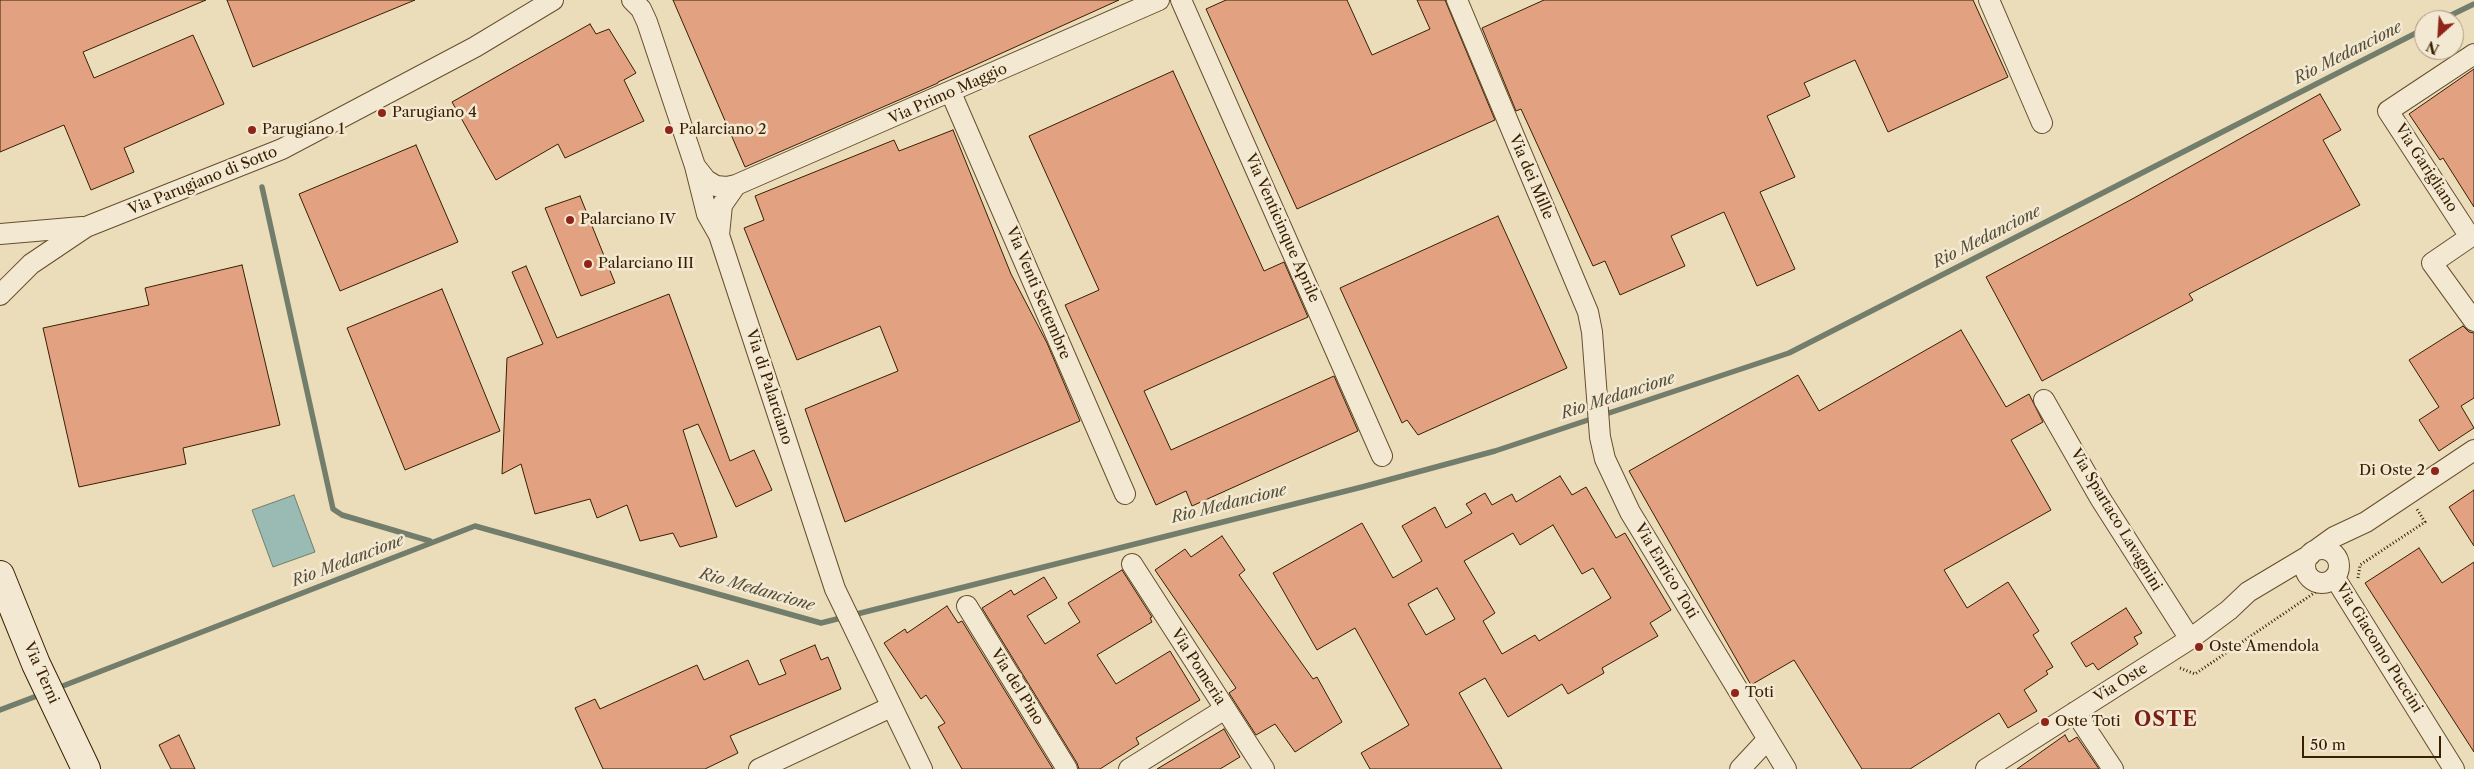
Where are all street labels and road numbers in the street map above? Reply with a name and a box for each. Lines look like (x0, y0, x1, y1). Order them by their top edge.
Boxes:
street label: Via Primo Maggio (886, 60, 1010, 128)
street label: Via Garigliano (2391, 120, 2461, 216)
street label: Via dei Mille (1505, 132, 1557, 222)
street label: Via Parugiano di Sotto (126, 143, 280, 219)
street label: Via Venticinque Aprile (1241, 151, 1323, 305)
street label: Via Venti Settembre (1002, 224, 1074, 362)
street label: Via di Palarciano (742, 327, 796, 447)
street label: Via Spartaco Lavagnini (2066, 446, 2166, 594)
street label: Via Enrico Toti (1631, 520, 1701, 622)
street label: Via Giacomo Puccini (2332, 580, 2426, 716)
street label: Via Pomeria (1167, 626, 1229, 708)
street label: Via Terni (19, 639, 63, 707)
street label: Via del Pino (986, 646, 1048, 728)
street label: Via Oste (2091, 659, 2151, 707)

